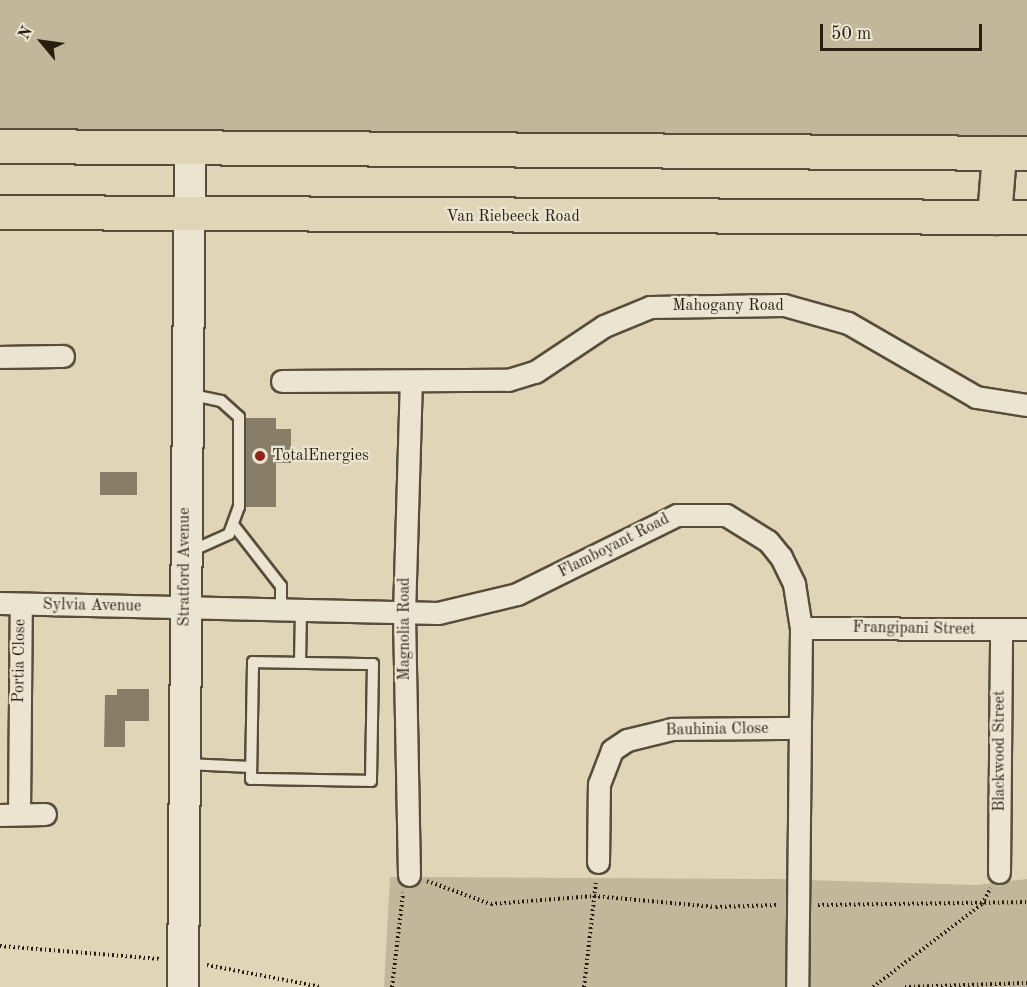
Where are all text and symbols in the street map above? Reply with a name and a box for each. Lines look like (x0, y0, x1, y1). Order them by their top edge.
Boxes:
north arrow (12, 12, 72, 72)
scale bar (823, 12, 985, 50)
text: N (16, 24, 36, 43)
text: 50 m (831, 25, 871, 43)
street label: Van Riebeeck Road (446, 207, 580, 227)
street label: Mahogany Road (672, 296, 784, 316)
place label: TotalEnergies (272, 446, 369, 466)
marker: TotalEnergies (253, 449, 267, 463)
street label: Stratford Avenue (175, 507, 195, 627)
street label: Flamboyant Road (555, 510, 673, 582)
street label: Magnolia Road (395, 577, 415, 681)
street label: Sylvia Avenue (42, 596, 142, 616)
street label: Frangipani Street (852, 618, 976, 640)
street label: Portia Close (10, 619, 30, 703)
street label: Blackwood Street (990, 690, 1010, 812)
street label: Bauhinia Close (665, 720, 769, 740)

